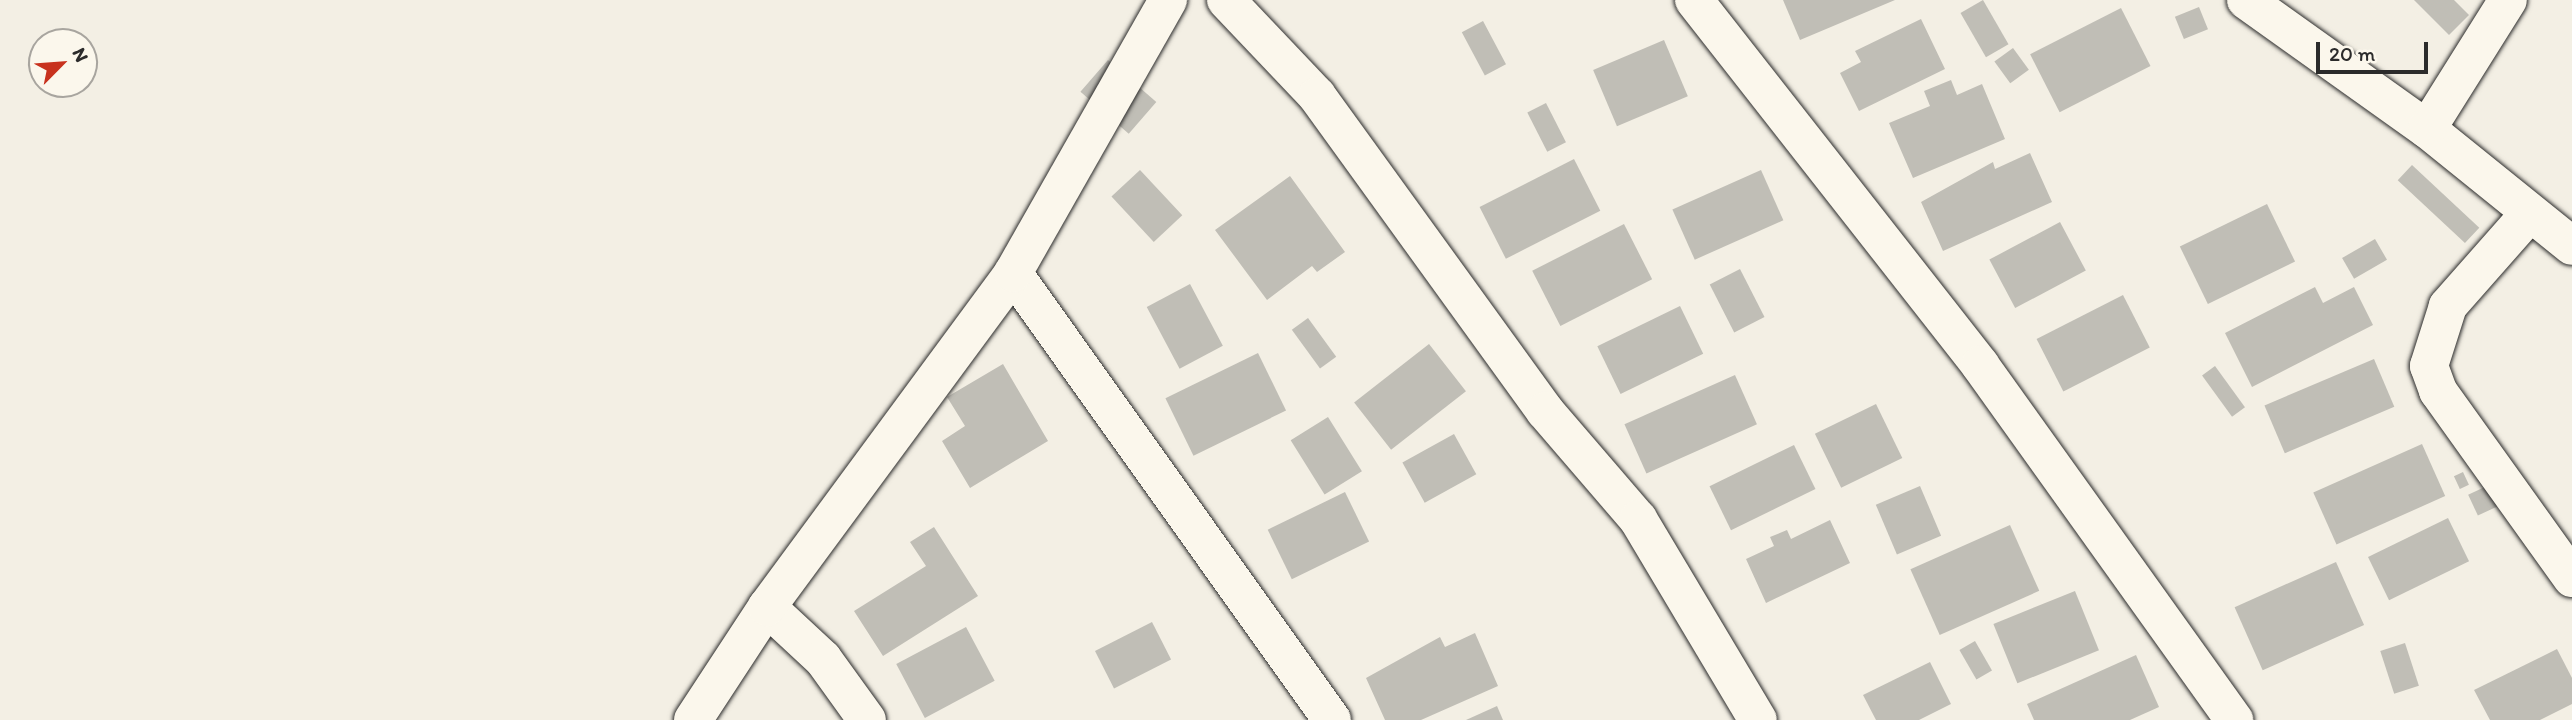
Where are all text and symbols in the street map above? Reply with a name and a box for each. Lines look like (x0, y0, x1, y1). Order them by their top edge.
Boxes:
north arrow (28, 28, 98, 98)
scale bar (2320, 28, 2432, 72)
text: 20 m (2329, 41, 2375, 66)
text: N (68, 44, 94, 65)

